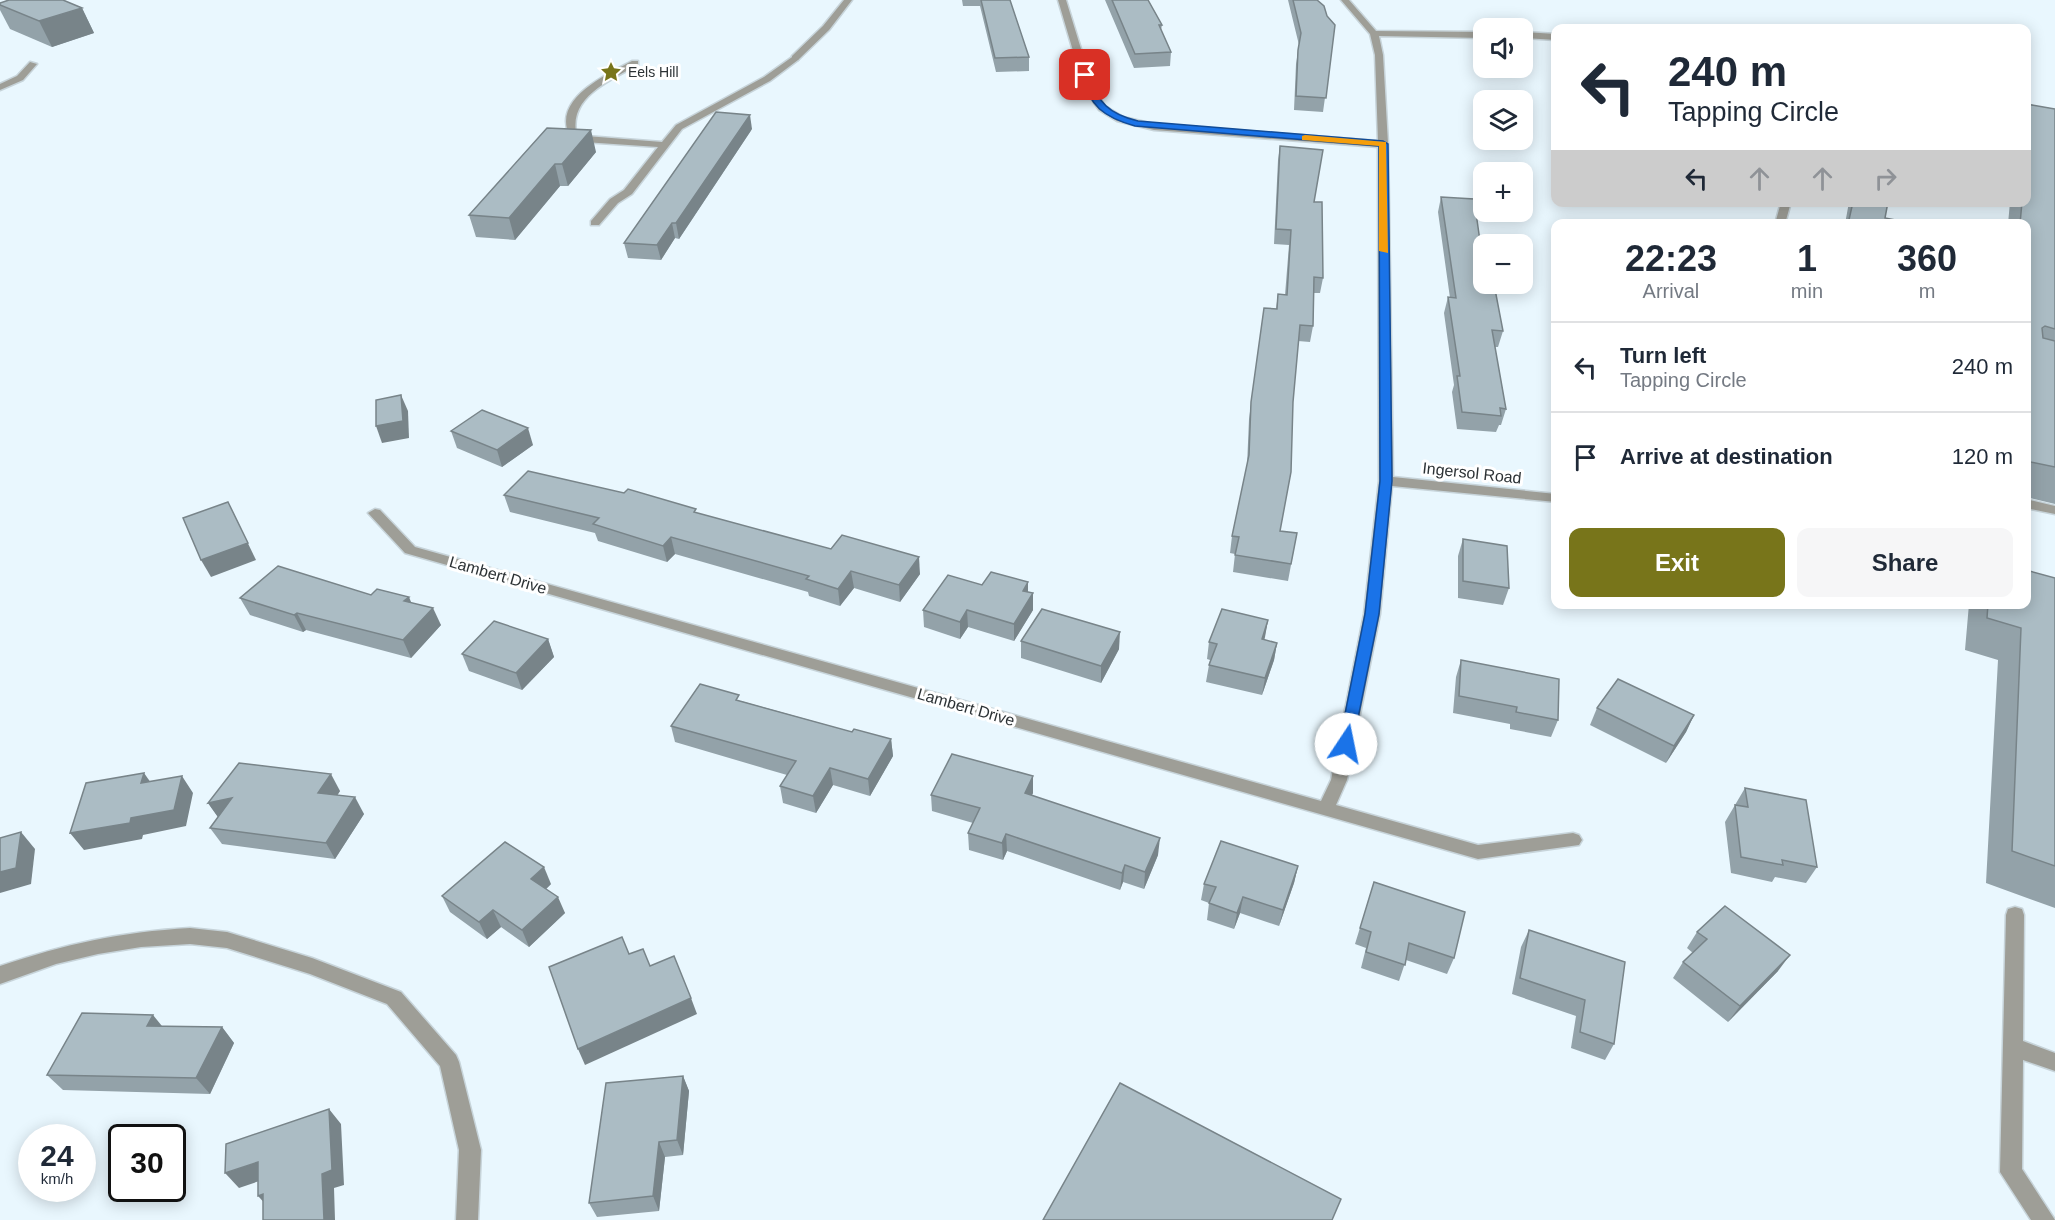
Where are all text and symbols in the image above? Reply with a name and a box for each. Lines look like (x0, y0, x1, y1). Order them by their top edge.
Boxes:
map controls (1473, 18, 1533, 294)
button: sound (1473, 18, 1533, 78)
icon: left (1569, 48, 1647, 126)
text: 240 m (1668, 48, 1787, 95)
pin (1059, 49, 1110, 100)
icon: arrive (1068, 58, 1101, 91)
place icon: Eels Hill (599, 60, 623, 84)
place label: Eels Hill (628, 64, 679, 80)
button: layers (1473, 90, 1533, 150)
text: Tapping Circle (1668, 97, 1839, 127)
button: + (1473, 162, 1533, 222)
icon: left (1680, 162, 1713, 195)
icon: ahead (1743, 162, 1776, 195)
icon: ahead (1806, 162, 1839, 195)
icon: right (1869, 162, 1902, 195)
button: − (1473, 234, 1533, 294)
text: 22:23 (1625, 238, 1717, 279)
text: 1 (1797, 238, 1817, 279)
text: 360 (1897, 238, 1957, 279)
text: Arrival (1643, 280, 1699, 302)
text: min (1791, 280, 1823, 302)
text: m (1919, 280, 1935, 302)
text: Turn left (1620, 343, 1706, 368)
icon: left (1569, 351, 1602, 384)
text: 240 m (1952, 354, 2013, 379)
text: Tapping Circle (1620, 369, 1747, 391)
icon: arrive (1569, 441, 1602, 474)
text: Arrive at destination (1620, 444, 1833, 469)
text: 120 m (1952, 444, 2013, 469)
street label: Ingersol Road (1422, 459, 1522, 487)
button: Exit (1569, 528, 1785, 597)
button: Share (1797, 528, 2013, 597)
street label: Lambert Drive (447, 553, 549, 597)
street label: Lambert Drive (915, 685, 1017, 729)
position arrow (1314, 712, 1378, 776)
speed limit sign: 30 (108, 1124, 186, 1202)
text: 24 (40, 1139, 74, 1172)
text: km/h (41, 1170, 73, 1187)

